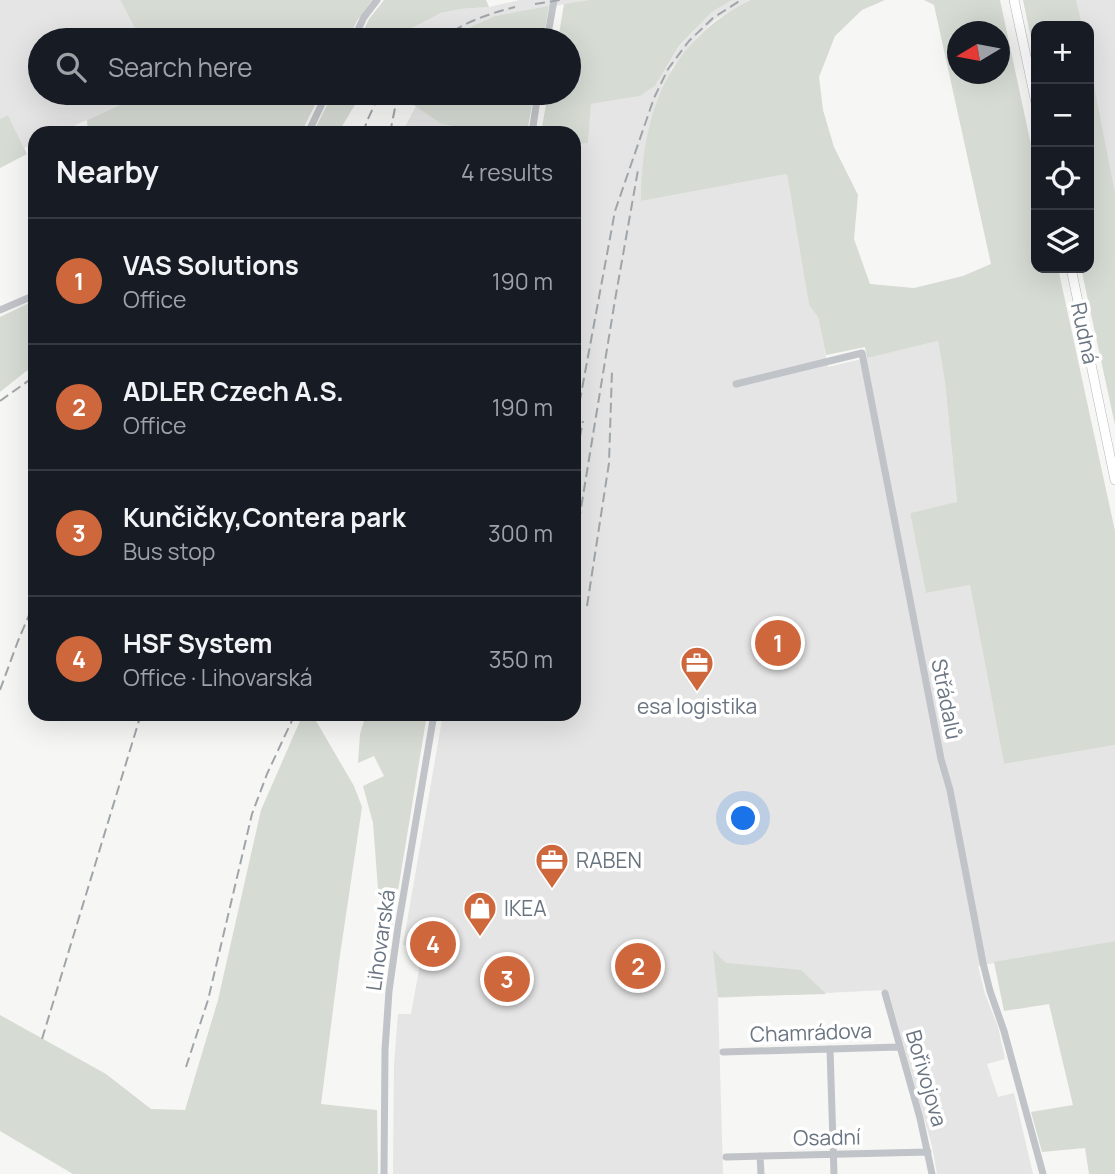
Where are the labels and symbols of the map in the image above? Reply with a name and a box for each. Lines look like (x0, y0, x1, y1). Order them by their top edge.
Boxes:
north arrow (947, 21, 1010, 84)
street label: Rudná (1065, 300, 1105, 366)
pin: 1 (755, 617, 801, 669)
office icon: esa logistika (678, 644, 716, 693)
street label: Střádalů (925, 656, 969, 742)
place label: esa logistika (637, 692, 757, 720)
your location (726, 801, 760, 835)
office icon: RABEN (533, 841, 571, 890)
place label: RABEN (576, 846, 642, 874)
street label: Lihovarská (359, 888, 401, 992)
shop icon: IKEA (461, 889, 499, 938)
place label: IKEA (504, 894, 547, 922)
pin: 4 (410, 918, 456, 970)
pin: 2 (615, 940, 661, 992)
pin: 3 (484, 953, 530, 1005)
street label: Chamrádova (750, 1016, 872, 1048)
street label: Bořivojova (900, 1026, 954, 1130)
street label: Osadní (793, 1122, 861, 1152)

